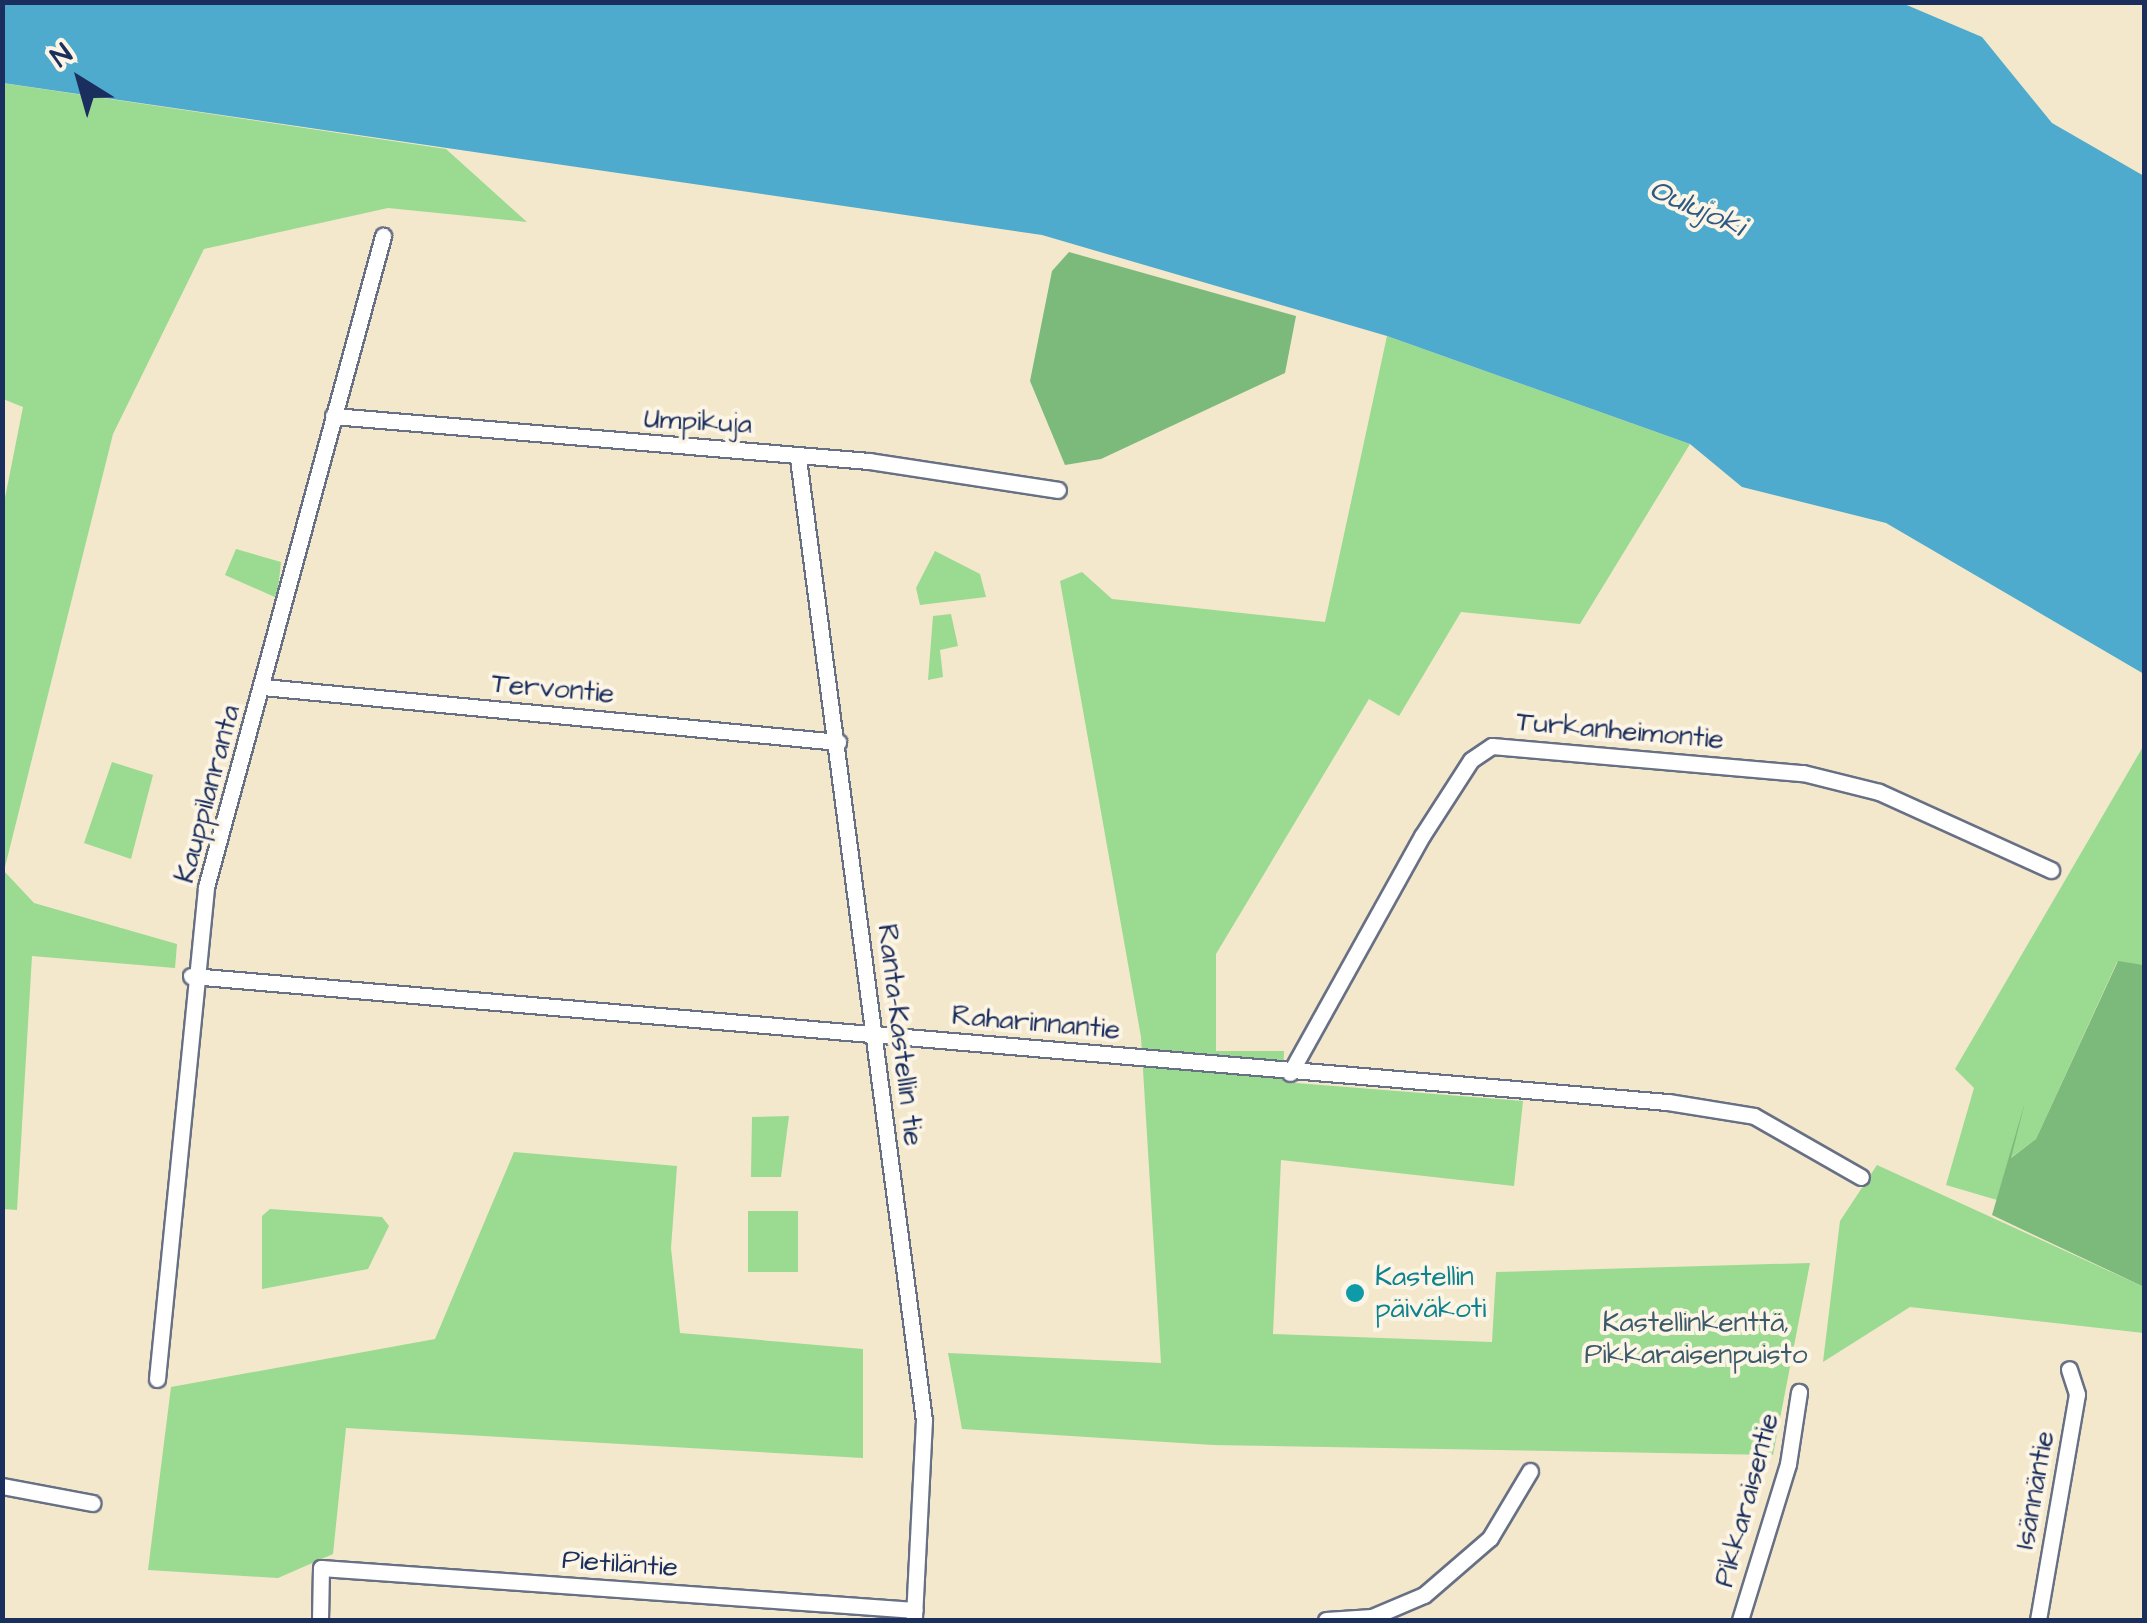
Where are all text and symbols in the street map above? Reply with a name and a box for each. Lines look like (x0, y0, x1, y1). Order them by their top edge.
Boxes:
north arrow (30, 30, 130, 130)
text: N (43, 35, 80, 76)
water label: Oulujoki (1644, 171, 1750, 245)
street label: Umpikuja (643, 402, 753, 442)
street label: Tervontie (490, 667, 616, 711)
street label: Kauppilanranta (168, 701, 248, 887)
street label: Turkanheimontie (1515, 705, 1725, 757)
street label: Ranta-Kastellin tie (870, 922, 930, 1148)
street label: Raharinnantie (950, 999, 1122, 1047)
place label: Kastellin päiväkoti (1375, 1260, 1486, 1326)
marker: Kastellin päiväkoti (1344, 1282, 1366, 1304)
park label: Kastellinkenttä, Pikkaraisenpuisto (1584, 1306, 1808, 1372)
street label: Pikkaraisentie (1708, 1409, 1786, 1591)
street label: Isännäntie (2008, 1428, 2062, 1552)
street label: Pietiläntie (561, 1543, 679, 1585)

